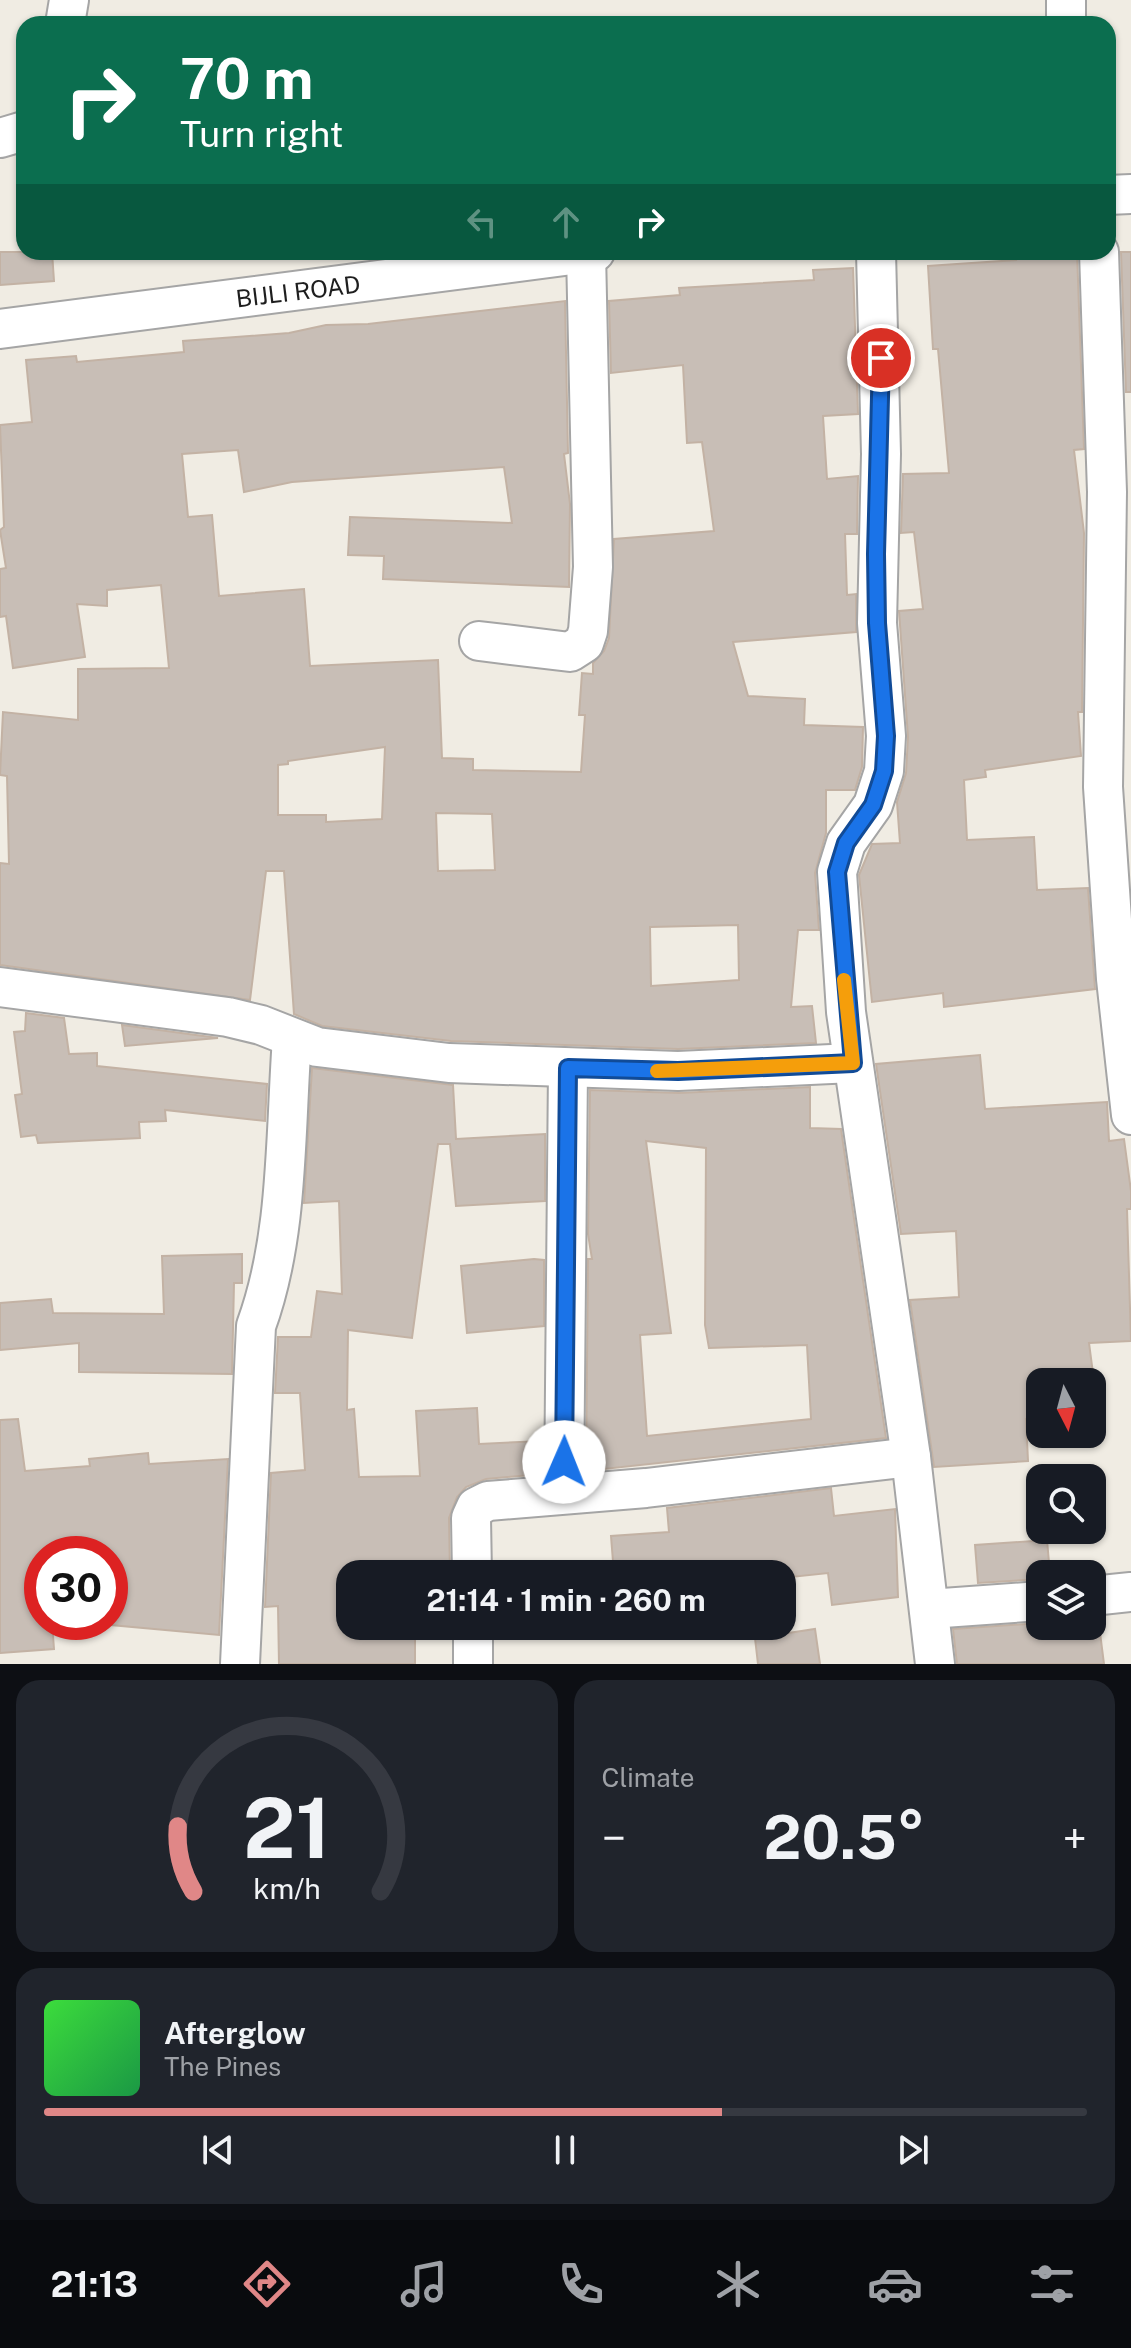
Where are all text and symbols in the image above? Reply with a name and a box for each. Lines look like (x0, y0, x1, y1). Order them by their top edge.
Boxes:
text: 70 m (180, 46, 313, 112)
icon: right (48, 48, 152, 152)
text: Turn right (180, 113, 343, 155)
icon: left (460, 200, 504, 244)
icon: ahead (544, 200, 588, 244)
icon: right (628, 200, 672, 244)
street label: BIJLI ROAD (234, 269, 362, 313)
pin (847, 324, 915, 392)
icon: arrive (859, 336, 903, 380)
north arrow (1026, 1368, 1106, 1448)
map controls (1026, 1368, 1106, 1640)
position arrow (522, 1420, 606, 1504)
button: search (1026, 1464, 1106, 1544)
speed limit sign: 30 (24, 1536, 128, 1640)
button: layers (1026, 1560, 1106, 1640)
text: 21:14 · 1 min · 260 m (426, 1582, 706, 1618)
text: Climate (602, 1762, 695, 1793)
text: 21 (243, 1779, 331, 1877)
text: 20.5° (763, 1802, 925, 1873)
text: − (602, 1812, 626, 1864)
text: + (1063, 1812, 1087, 1864)
text: km/h (253, 1872, 320, 1905)
text: Afterglow (164, 2015, 306, 2051)
text: The Pines (164, 2051, 281, 2082)
icon: previous (196, 2128, 240, 2172)
icon: pause (543, 2128, 587, 2172)
icon: next (891, 2128, 935, 2172)
icon: directions (239, 2256, 295, 2312)
icon: music (396, 2256, 452, 2312)
icon: phone (553, 2256, 609, 2312)
icon: climate (710, 2256, 766, 2312)
icon: car (867, 2256, 923, 2312)
icon: filters (1024, 2256, 1080, 2312)
text: 21:13 (51, 2263, 138, 2305)

